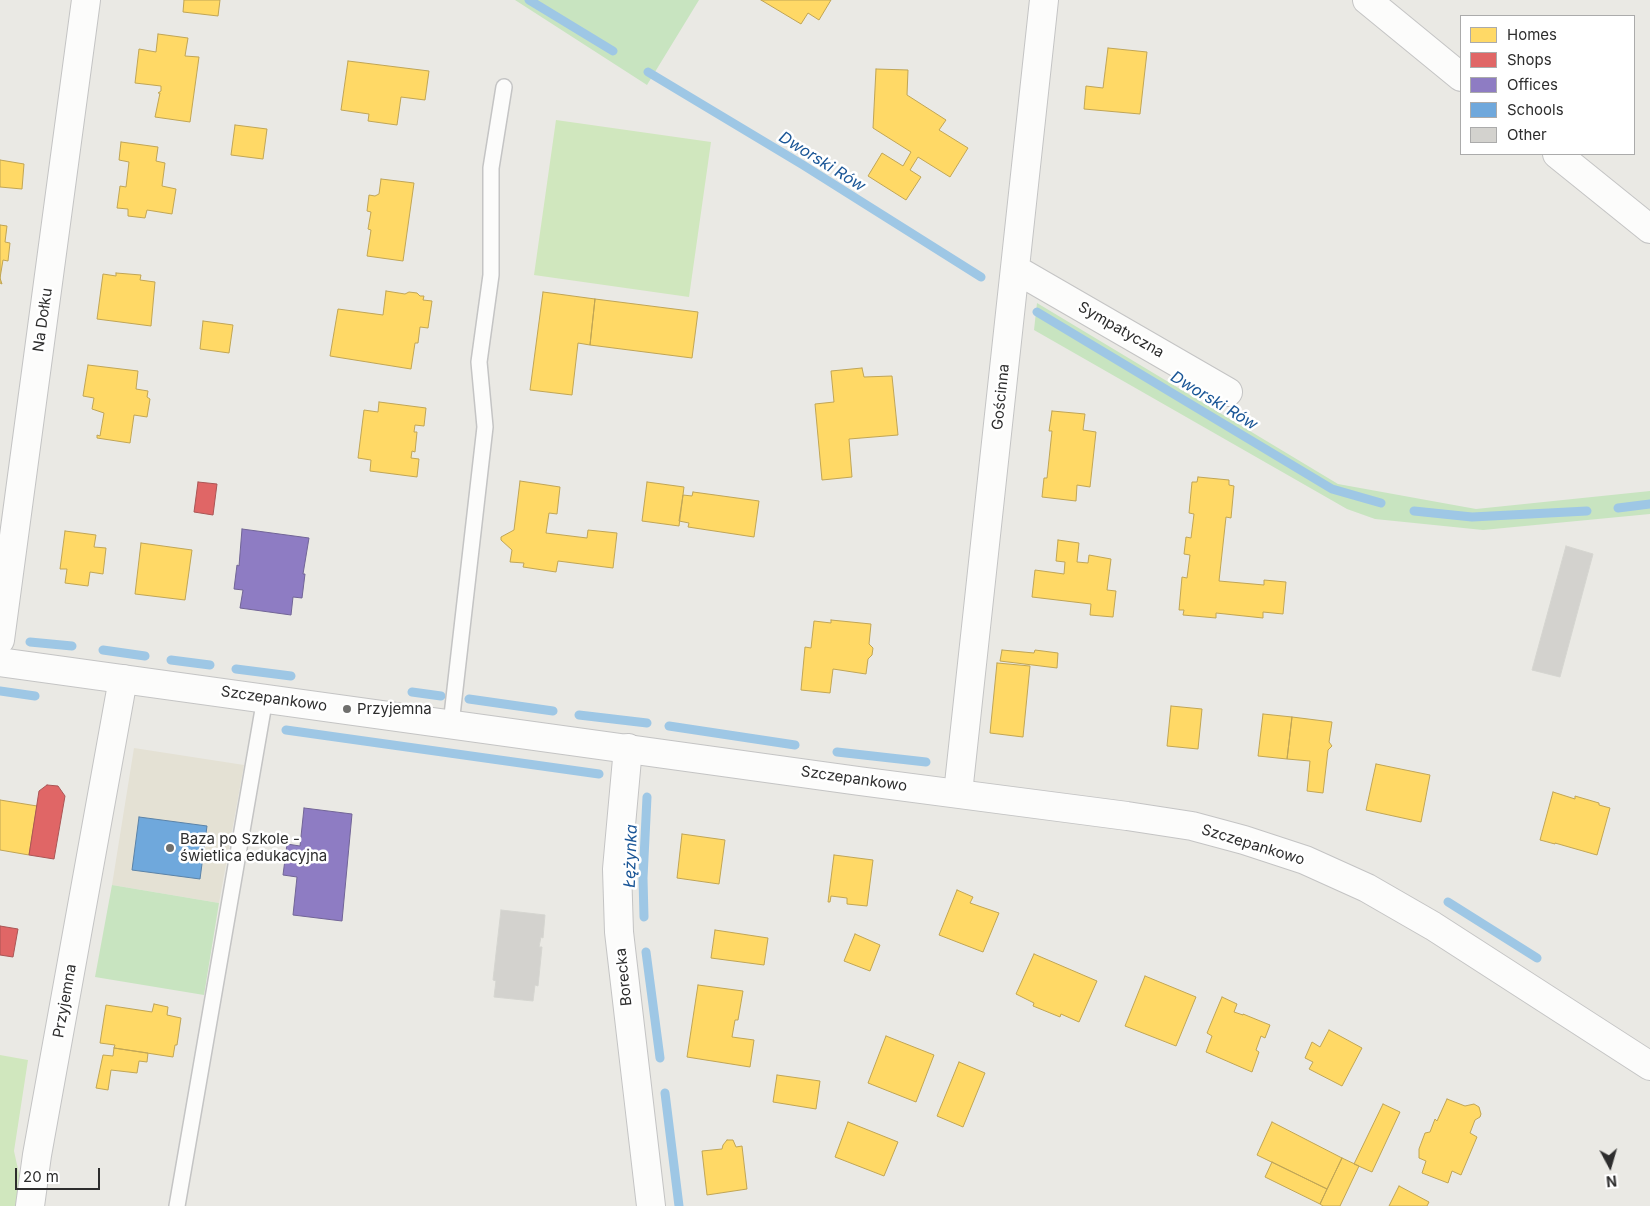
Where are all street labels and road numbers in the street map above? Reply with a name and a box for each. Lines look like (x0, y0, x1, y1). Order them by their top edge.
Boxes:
street label: Na Dołku (30, 287, 56, 353)
street label: Sympatyczna (1075, 298, 1167, 362)
street label: Gościnna (989, 363, 1013, 431)
street label: Szczepankowo (220, 683, 328, 715)
street label: Szczepankowo (800, 763, 908, 795)
street label: Szczepankowo (1199, 821, 1307, 869)
street label: Borecka (612, 947, 636, 1007)
street label: Przyjemna (50, 963, 80, 1039)

